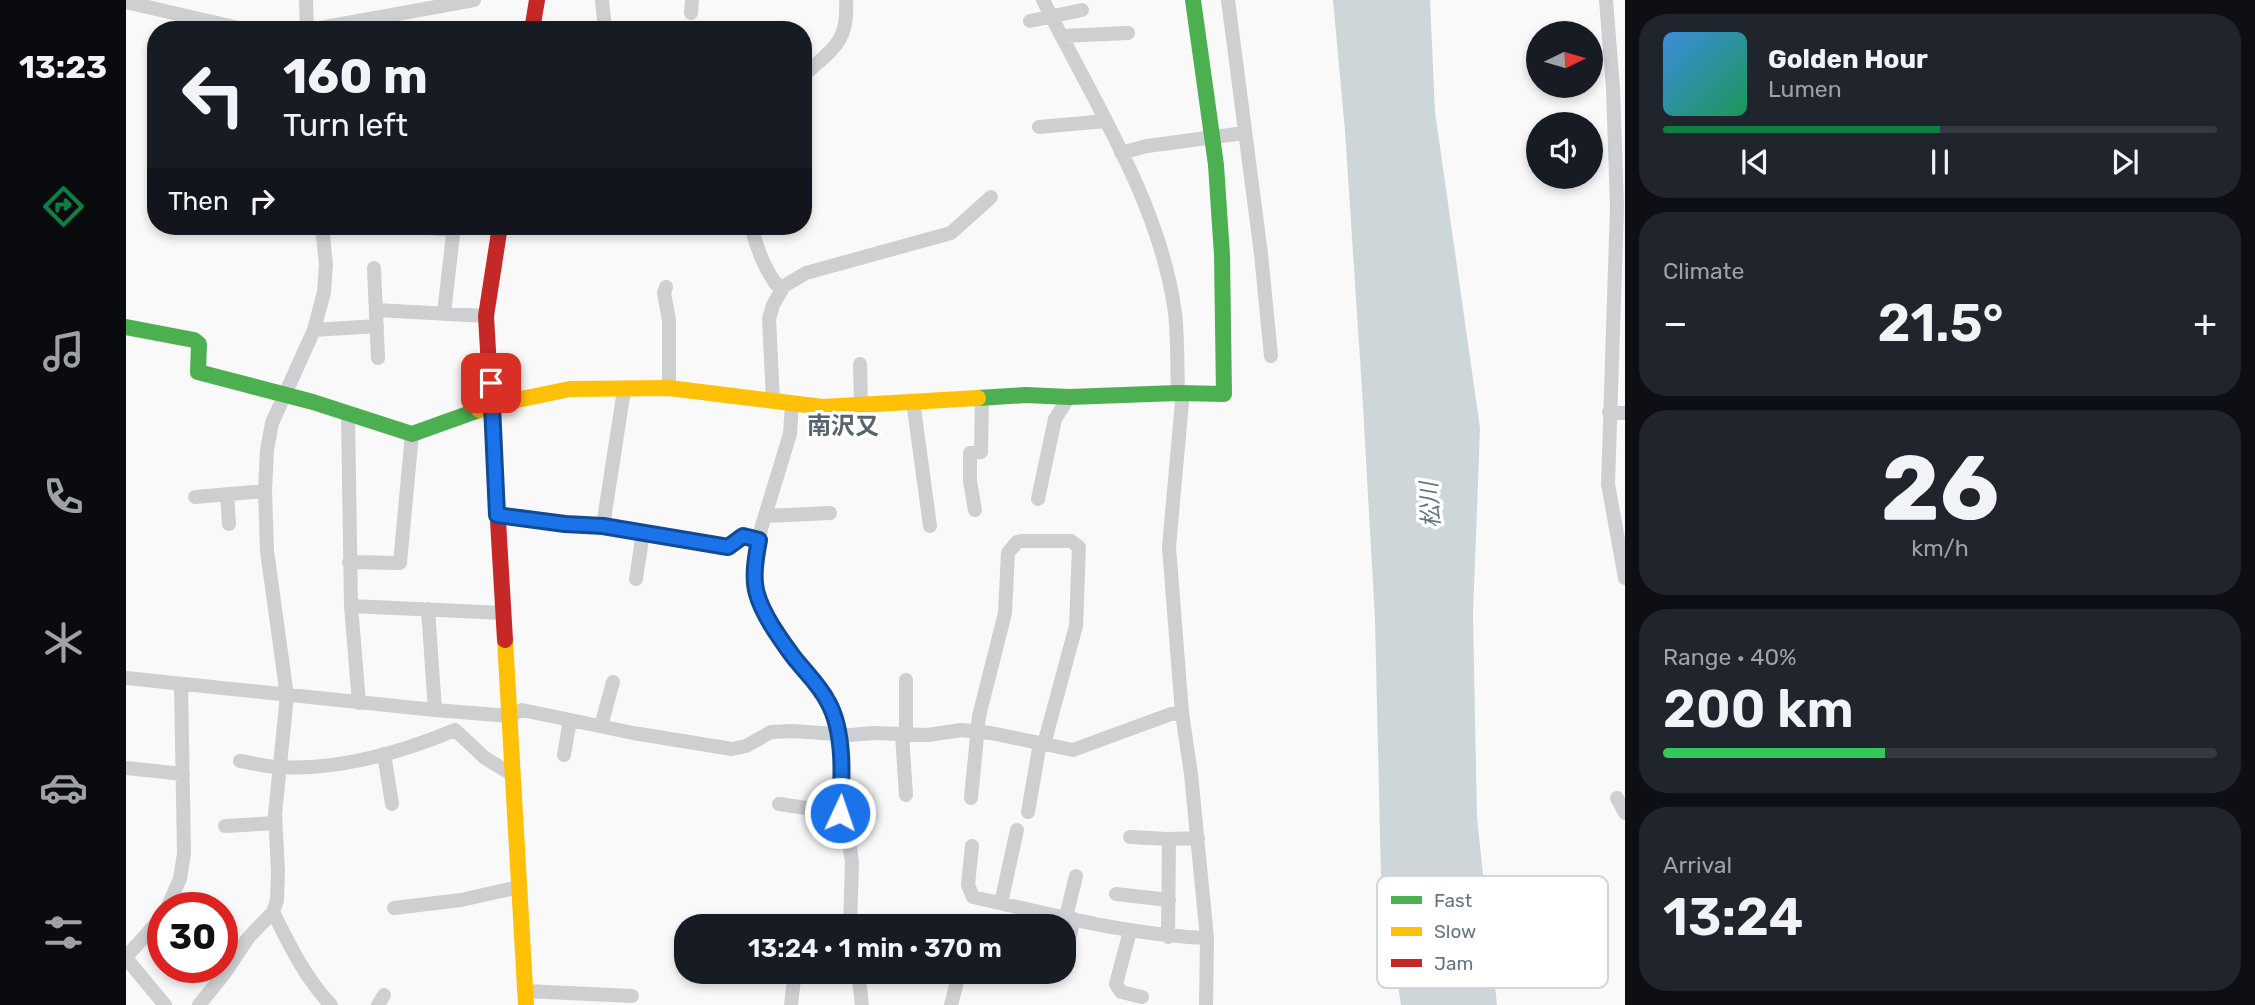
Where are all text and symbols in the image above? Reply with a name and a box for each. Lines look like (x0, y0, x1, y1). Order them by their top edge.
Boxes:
north arrow (1526, 21, 1603, 98)
map controls (1526, 21, 1603, 189)
text: Golden Hour (1768, 44, 1928, 75)
text: 160 m (283, 47, 428, 105)
text: 13:23 (19, 48, 107, 86)
icon: left (168, 49, 259, 140)
text: Lumen (1768, 75, 1842, 103)
text: Turn left (283, 106, 408, 144)
button: sound (1526, 112, 1603, 189)
icon: previous (1736, 143, 1774, 181)
icon: pause (1921, 143, 1959, 181)
icon: next (2106, 143, 2144, 181)
icon: directions (39, 182, 88, 231)
icon: right (243, 182, 281, 220)
text: Then (168, 186, 229, 217)
text: Climate (1663, 257, 1744, 285)
text: 21.5° (1877, 292, 2004, 354)
text: − (1663, 300, 1688, 346)
text: + (2193, 300, 2217, 346)
icon: music (39, 327, 88, 376)
pin (461, 353, 521, 413)
icon: arrive (472, 364, 510, 402)
district label: 南沢又 (807, 412, 879, 440)
text: 26 (1881, 434, 1999, 542)
icon: phone (39, 472, 88, 521)
water label: 松川 (1414, 478, 1446, 529)
text: km/h (1911, 534, 1969, 562)
icon: climate (39, 618, 88, 667)
text: Range · 40% (1663, 643, 1797, 671)
text: 200 km (1663, 678, 1854, 740)
icon: car (39, 763, 88, 812)
position arrow (803, 776, 877, 850)
text: Arrival (1663, 851, 1732, 879)
legend (1377, 876, 1608, 988)
text: 13:24 (1663, 886, 1803, 948)
text: Fast (1434, 889, 1473, 912)
speed limit sign: 30 (147, 892, 238, 983)
icon: filters (39, 908, 88, 957)
text: Slow (1434, 920, 1476, 943)
text: 13:24 · 1 min · 370 m (748, 933, 1002, 964)
text: Jam (1434, 952, 1473, 975)

